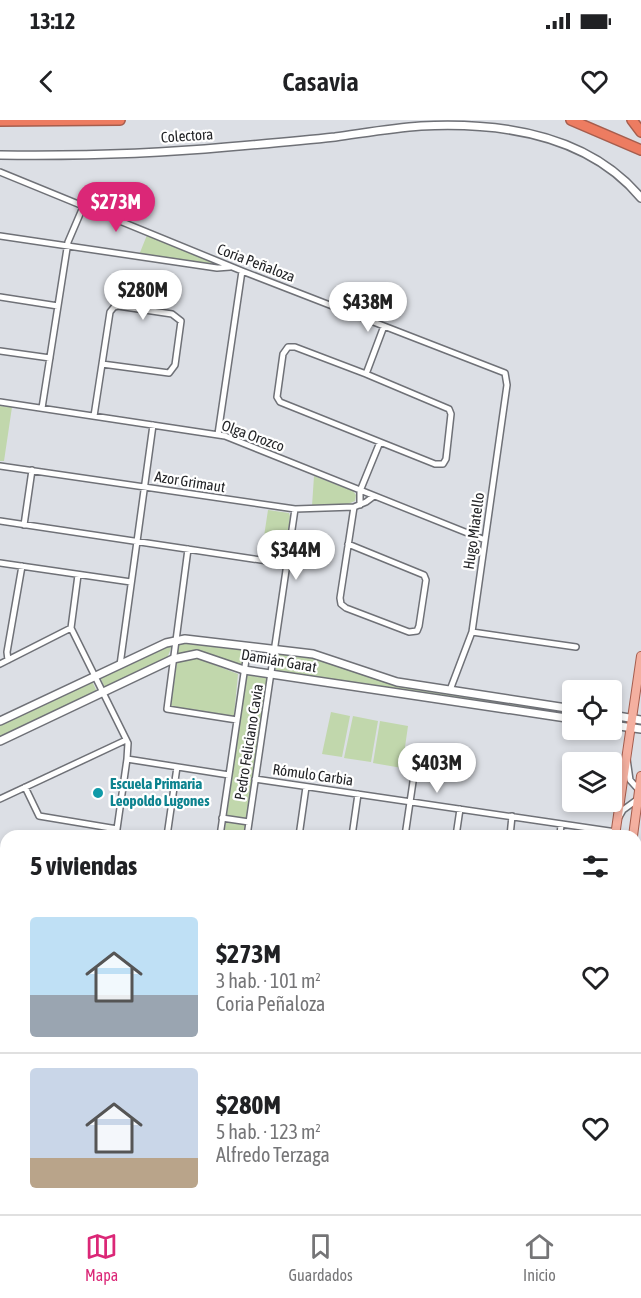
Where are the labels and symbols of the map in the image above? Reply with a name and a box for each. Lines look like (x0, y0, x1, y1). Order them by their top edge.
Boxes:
street label: Colectora (160, 125, 214, 146)
pin: $273M (74, 182, 158, 233)
street label: Coria Peñaloza (215, 240, 298, 285)
pin: $280M (101, 270, 185, 321)
pin: $438M (326, 282, 410, 333)
street label: Olga Orozco (219, 416, 287, 455)
street label: Azor Grimaut (154, 468, 227, 495)
street label: Hugo Miatello (460, 491, 487, 571)
pin: $344M (254, 530, 338, 581)
street label: Damián Garat (240, 646, 318, 676)
street label: Pedro Feliciano Cavia (231, 683, 266, 801)
pin: $403M (395, 743, 479, 794)
street label: Rómulo Carbia (272, 760, 354, 789)
place label: Escuela Primaria Leopoldo Lugones (110, 775, 210, 809)
marker: Escuela Primaria Leopoldo Lugones (91, 786, 105, 800)

